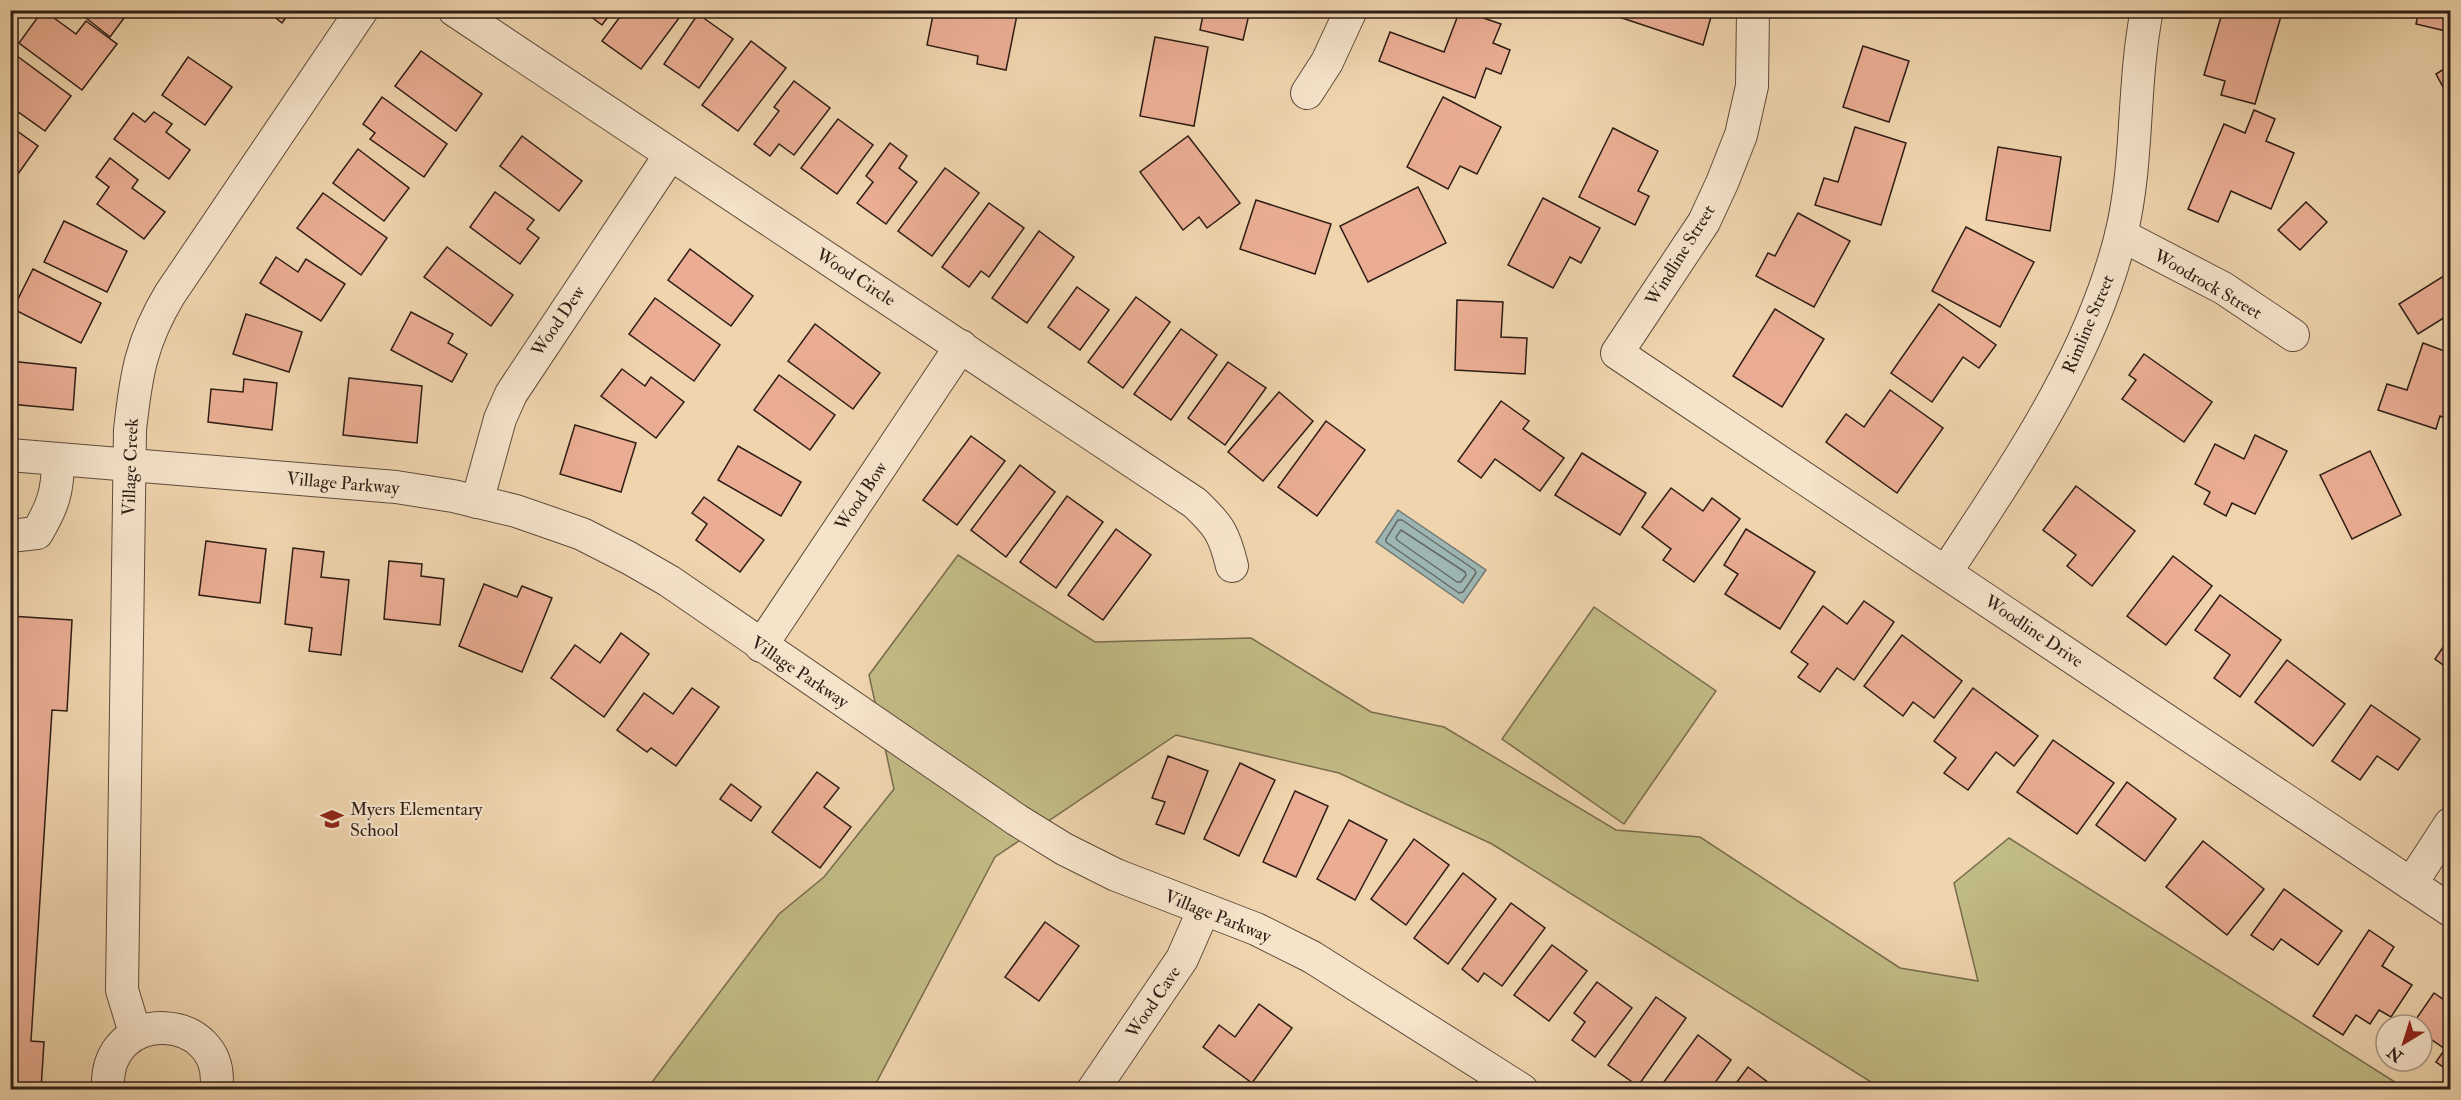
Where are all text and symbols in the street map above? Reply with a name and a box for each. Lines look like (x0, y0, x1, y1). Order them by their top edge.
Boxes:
street label: Windline Street (1640, 200, 1721, 311)
street label: Wood Circle (811, 243, 900, 312)
street label: Woodrock Street (2149, 244, 2266, 325)
street label: Rimline Street (2057, 271, 2120, 377)
street label: Wood Dew (526, 281, 591, 362)
street label: Village Creek (117, 417, 144, 516)
street label: Wood Bow (829, 457, 893, 536)
street label: Village Parkway (286, 467, 401, 500)
street label: Woodline Drive (1979, 589, 2088, 673)
street label: Village Parkway (746, 631, 854, 714)
place label: Myers Elementary School (350, 798, 484, 842)
school or university icon: Myers Elementary School (319, 806, 345, 832)
street label: Village Parkway (1161, 885, 1276, 949)
street label: Wood Cave (1120, 961, 1186, 1044)
north arrow (2374, 1013, 2434, 1073)
text: N (2383, 1041, 2408, 1067)

